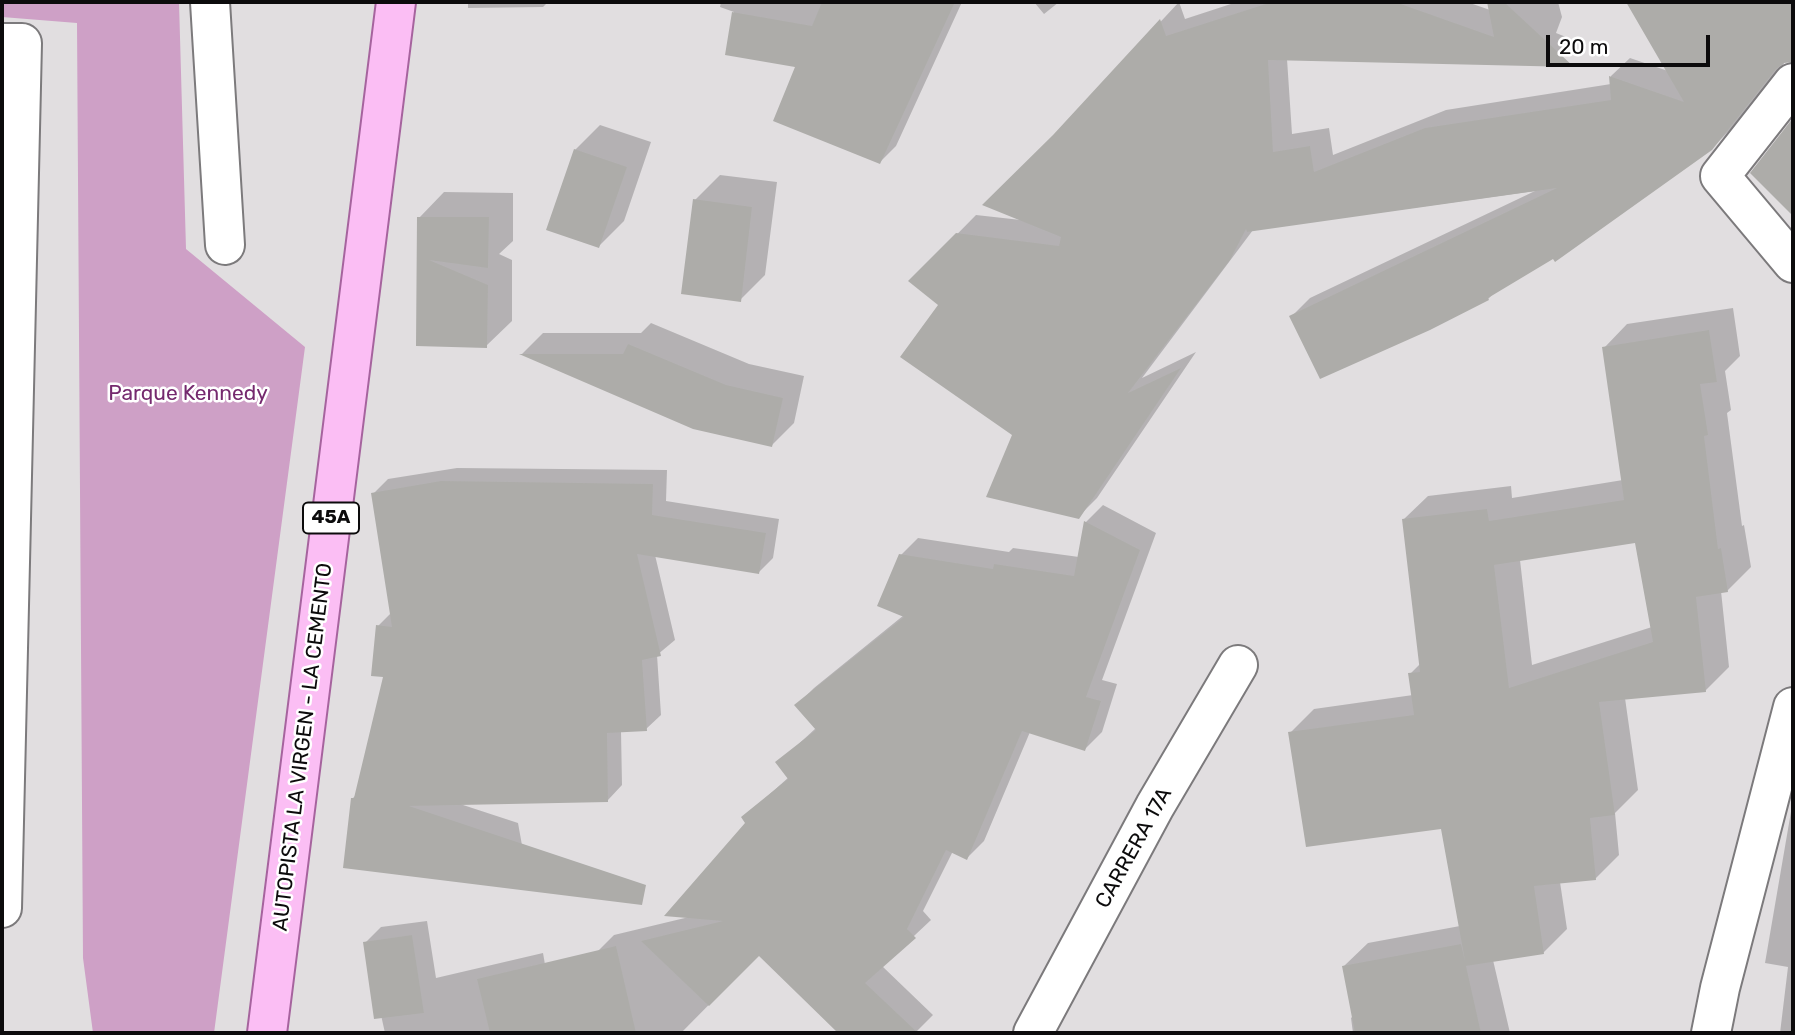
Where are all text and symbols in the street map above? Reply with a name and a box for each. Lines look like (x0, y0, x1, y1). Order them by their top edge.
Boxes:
scale bar (1550, 21, 1714, 65)
text: 20 m (1559, 34, 1608, 59)
park label: Parque Kennedy (108, 381, 268, 407)
road number: 45A (303, 503, 359, 534)
street label: AUTOPISTA LA VIRGEN - LA CEMENTO (268, 562, 338, 932)
street label: CARRERA 17A (1091, 783, 1177, 913)

